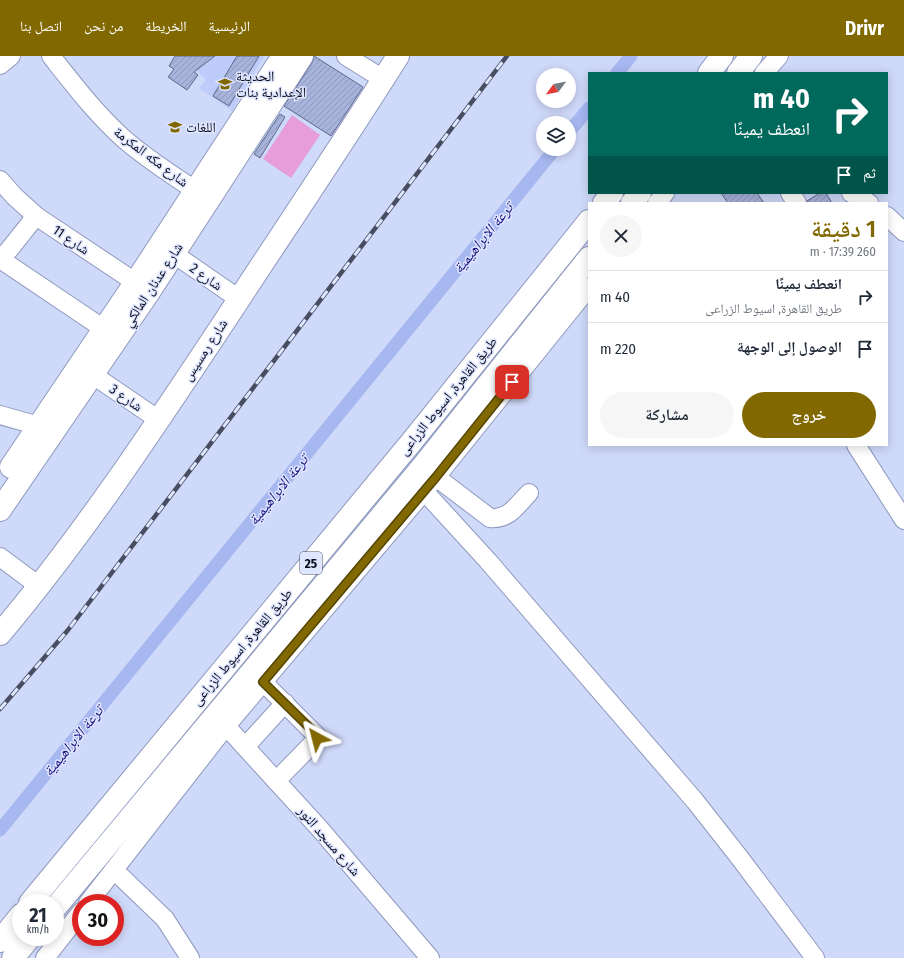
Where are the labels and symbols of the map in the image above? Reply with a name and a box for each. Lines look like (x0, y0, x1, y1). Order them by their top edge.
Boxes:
place label: الحديثة الإعدادية بنات (236, 68, 306, 101)
north arrow (536, 68, 576, 108)
school or university icon: الحديثة الإعدادية بنات (217, 76, 233, 92)
school or university icon: اللغات (167, 119, 183, 135)
place label: اللغات (186, 119, 216, 136)
street label: شارع مكه المكرمة (110, 123, 192, 191)
water label: ترعة الابراهيمية (449, 196, 519, 277)
street label: شارع 11 (49, 222, 93, 259)
street label: شارع عدنان المالكي (119, 240, 189, 332)
street label: شارع 2 (186, 260, 226, 295)
street label: شارع رمسيس (179, 316, 232, 385)
street label: طريق القاهرة, اسيوط الزراعى (395, 333, 502, 459)
pin (495, 365, 529, 399)
street label: شارع 3 (106, 381, 146, 416)
water label: ترعة الابراهيمية (244, 448, 314, 529)
road number: 25 (300, 552, 322, 574)
street label: طريق القاهرة, اسيوط الزراعى (188, 585, 297, 710)
water label: ترعة الابراهيمية (39, 699, 109, 780)
position arrow (296, 717, 338, 759)
street label: شارع مسجد النور (293, 802, 364, 880)
speed limit sign: 30 (72, 894, 124, 946)

